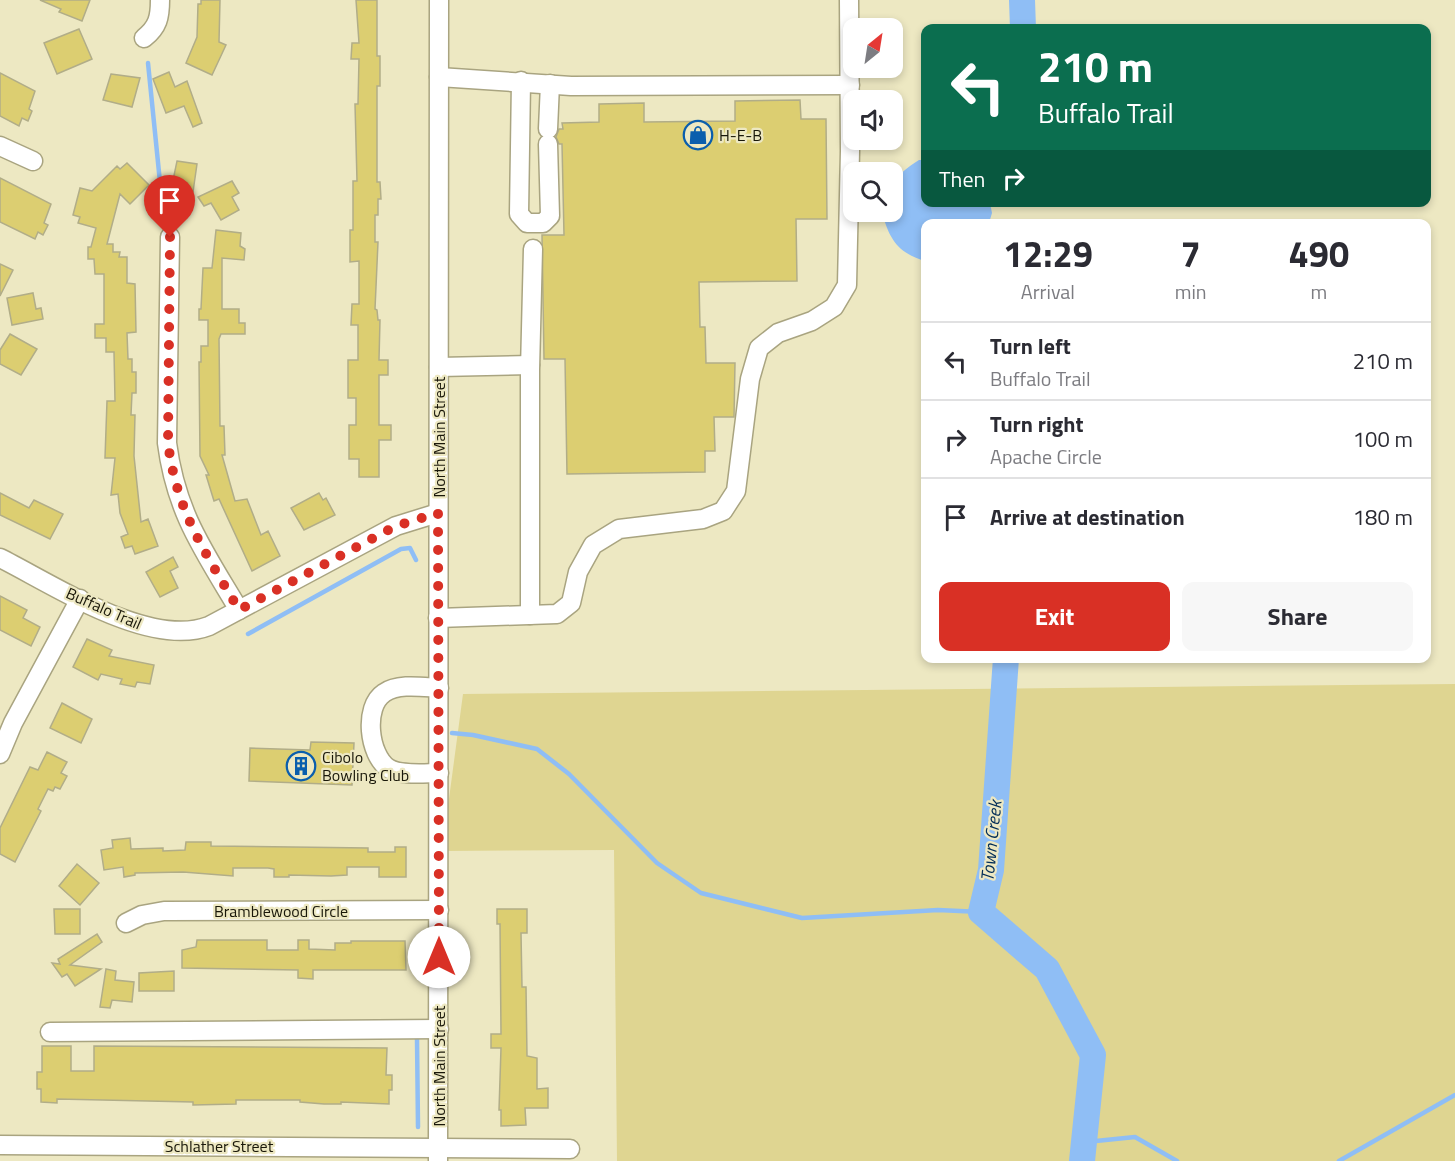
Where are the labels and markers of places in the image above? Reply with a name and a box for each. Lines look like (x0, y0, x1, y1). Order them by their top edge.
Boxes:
shop icon: H-E-B (682, 119, 714, 151)
place label: H-E-B (719, 123, 762, 147)
pin (144, 175, 195, 237)
place label: Cibolo Bowling Club (322, 745, 409, 787)
building icon: Cibolo Bowling Club (285, 750, 317, 782)

